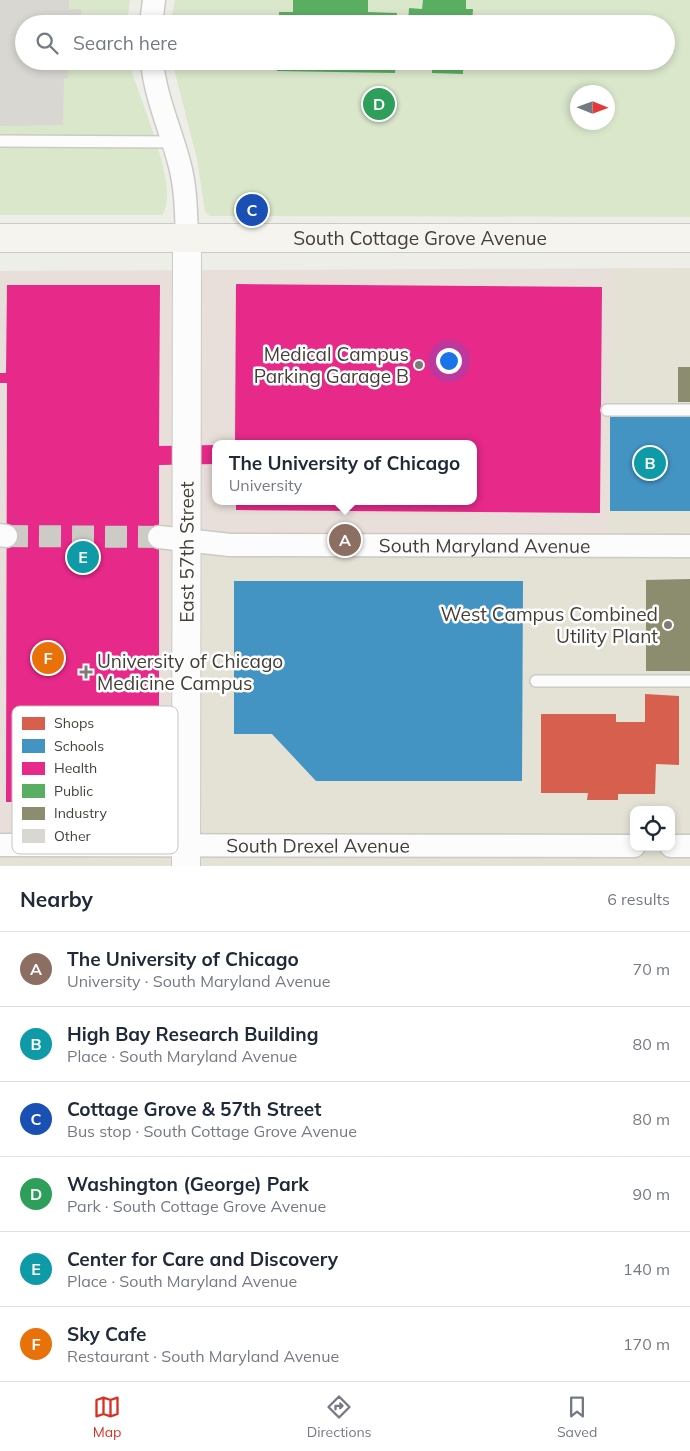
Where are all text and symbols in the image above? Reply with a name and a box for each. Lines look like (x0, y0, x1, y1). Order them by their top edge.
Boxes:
search box (15, 15, 675, 70)
icon: search (33, 29, 61, 57)
text: Search here (73, 31, 177, 55)
pin: D (363, 85, 395, 123)
north arrow (570, 85, 615, 130)
pin: C (236, 191, 268, 229)
street label: South Cottage Grove Avenue (293, 226, 547, 250)
place label: Medical Campus Parking Garage B (254, 342, 409, 388)
your location (436, 348, 462, 374)
marker: Medical Campus Parking Garage B (413, 359, 425, 371)
popup (212, 440, 477, 505)
pin: B (634, 444, 666, 482)
text: The University of Chicago (229, 451, 460, 475)
text: University (229, 475, 302, 495)
street label: East 57th Street (174, 481, 199, 623)
pin: A (329, 521, 361, 559)
street label: South Maryland Avenue (379, 533, 590, 558)
pin: E (67, 538, 99, 576)
place label: West Campus Combined Utility Plant (441, 602, 658, 648)
marker: West Campus Combined Utility Plant (662, 619, 674, 631)
pin: F (32, 639, 64, 677)
place label: University of Chicago Medicine Campus (97, 649, 283, 695)
marker: University of Chicago Medicine Campus (79, 665, 93, 679)
legend (12, 706, 178, 854)
text: Shops (54, 714, 94, 732)
text: Schools (54, 737, 104, 755)
text: Health (54, 759, 97, 777)
text: Public (54, 782, 93, 800)
text: Industry (54, 804, 108, 822)
map controls (630, 806, 675, 851)
button: locate (630, 806, 675, 851)
text: Other (54, 827, 92, 845)
street label: South Drexel Avenue (226, 833, 410, 858)
text: Nearby (20, 886, 93, 912)
text: 6 results (607, 889, 670, 909)
text: The University of Chicago (67, 947, 299, 971)
text: A (30, 959, 42, 979)
text: 70 m (633, 959, 670, 979)
text: University · South Maryland Avenue (67, 971, 331, 991)
text: High Bay Research Building (67, 1022, 319, 1046)
text: B (30, 1034, 42, 1054)
text: 80 m (633, 1034, 670, 1054)
text: Place · South Maryland Avenue (67, 1046, 297, 1066)
text: Cottage Grove & 57th Street (67, 1097, 321, 1121)
text: C (31, 1109, 41, 1129)
text: 80 m (633, 1109, 670, 1129)
text: Bus stop · South Cottage Grove Avenue (67, 1121, 357, 1141)
text: Washington (George) Park (67, 1172, 309, 1196)
text: D (30, 1184, 42, 1204)
text: 90 m (633, 1184, 670, 1204)
text: Park · South Cottage Grove Avenue (67, 1196, 326, 1216)
text: Center for Care and Discovery (67, 1247, 338, 1271)
text: E (31, 1259, 41, 1279)
text: 140 m (623, 1259, 670, 1279)
text: Place · South Maryland Avenue (67, 1271, 297, 1291)
text: Sky Cafe (67, 1322, 147, 1346)
text: F (31, 1334, 41, 1354)
text: 170 m (623, 1334, 670, 1354)
text: Restaurant · South Maryland Avenue (67, 1346, 339, 1366)
tab: Map (93, 1393, 121, 1441)
tab: Directions (307, 1393, 372, 1441)
tab: Saved (557, 1393, 597, 1441)

